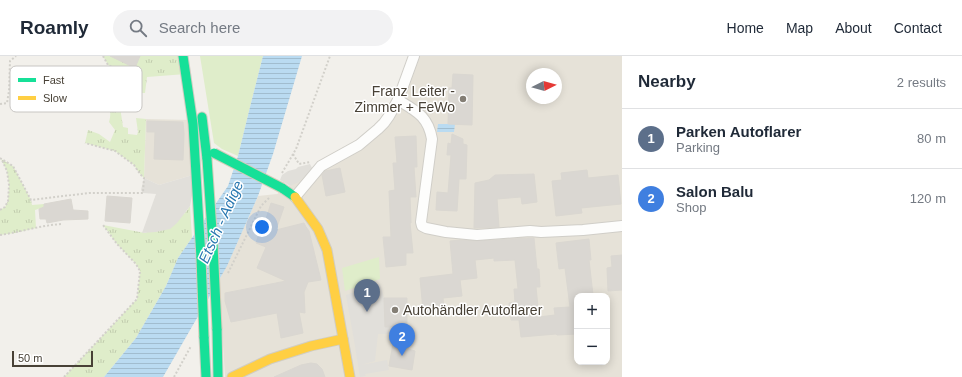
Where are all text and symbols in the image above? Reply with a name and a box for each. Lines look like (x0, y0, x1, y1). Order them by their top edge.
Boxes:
search box (113, 10, 393, 46)
text: Roamly (20, 17, 89, 38)
icon: search (127, 17, 149, 39)
text: Search here (159, 19, 240, 36)
text: Home (727, 20, 764, 36)
text: Map (786, 20, 813, 36)
text: About (835, 20, 872, 36)
text: Contact (894, 20, 942, 36)
legend (10, 66, 142, 112)
north arrow (526, 68, 562, 104)
text: Nearby (638, 72, 696, 91)
text: Fast (43, 74, 64, 86)
text: 2 results (897, 75, 946, 90)
place label: Franz Leiter - Zimmer + FeWo (355, 83, 455, 115)
text: Slow (43, 92, 67, 104)
marker: Franz Leiter - Zimmer + FeWo (458, 94, 468, 104)
text: Parken Autoflarer (676, 123, 801, 140)
text: 1 (647, 131, 655, 146)
text: 80 m (917, 131, 946, 146)
text: Parking (676, 140, 720, 155)
water label: Etsch - Adige (195, 178, 246, 266)
text: Salon Balu (676, 183, 754, 200)
text: 2 (647, 191, 655, 206)
text: 120 m (910, 191, 946, 206)
text: Shop (676, 200, 706, 215)
your location (252, 217, 272, 237)
pin: 1 (354, 279, 380, 312)
map controls (574, 293, 610, 365)
button: + (574, 293, 610, 329)
place label: Autohändler Autoflarer (403, 302, 543, 318)
marker: Autohändler Autoflarer (390, 305, 400, 315)
pin: 2 (389, 323, 415, 356)
button: − (574, 329, 610, 365)
scale bar (12, 349, 93, 368)
text: 50 m (18, 352, 42, 364)

